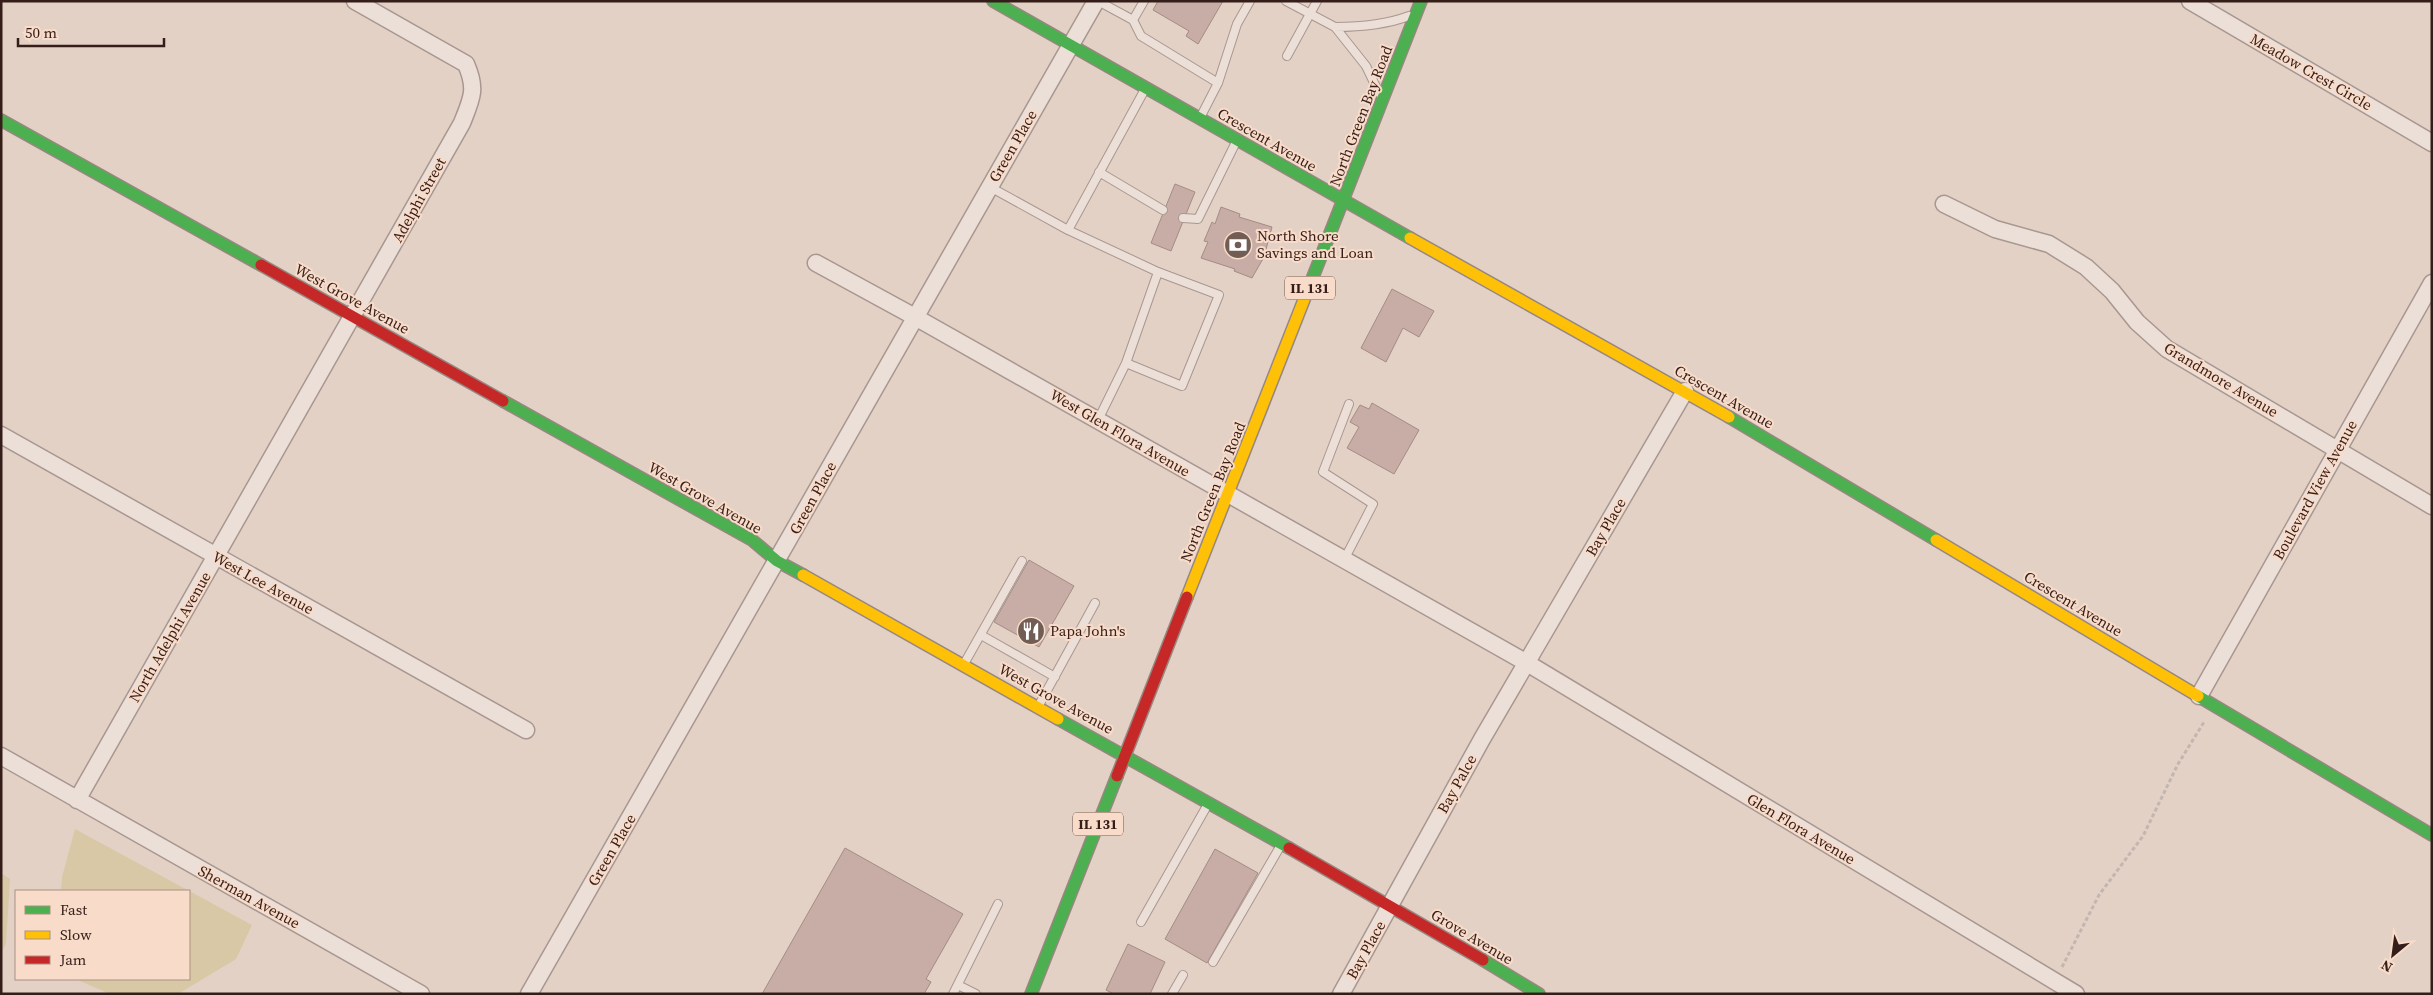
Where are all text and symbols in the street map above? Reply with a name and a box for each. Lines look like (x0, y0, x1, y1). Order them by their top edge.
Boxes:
scale bar (18, 15, 164, 47)
text: 50 m (25, 22, 57, 43)
street label: Meadow Crest Circle (2246, 28, 2376, 115)
street label: North Green Bay Road (1324, 42, 1397, 189)
street label: Crescent Avenue (1214, 103, 1321, 177)
street label: Green Place (983, 106, 1042, 186)
street label: Adelphi Street (387, 153, 451, 246)
place label: North Shore Savings and Loan (1257, 225, 1373, 263)
bank icon: North Shore Savings and Loan (1223, 230, 1253, 260)
street label: West Grove Avenue (291, 258, 414, 339)
road number: IL 131 (1285, 276, 1335, 300)
street label: Grandmore Avenue (2160, 337, 2283, 422)
street label: Crescent Avenue (1671, 360, 1778, 434)
street label: West Glen Flora Avenue (1046, 384, 1195, 482)
street label: Boulevard View Avenue (2267, 416, 2362, 563)
street label: North Green Bay Road (1175, 418, 1250, 565)
street label: West Grove Avenue (644, 456, 766, 539)
street label: Green Place (784, 457, 841, 538)
street label: Bay Place (1581, 494, 1631, 560)
street label: West Lee Avenue (209, 546, 318, 619)
street label: Crescent Avenue (2020, 566, 2127, 641)
street label: North Adelphi Avenue (124, 567, 216, 706)
restaurant icon: Papa John's (1016, 616, 1046, 646)
place label: Papa John's (1050, 620, 1126, 641)
street label: West Grove Avenue (995, 658, 1118, 739)
street label: Bay Palce (1432, 750, 1481, 817)
street label: Glen Flora Avenue (1743, 788, 1860, 869)
street label: Green Place (582, 810, 641, 890)
road number: IL 131 (1073, 812, 1123, 836)
street label: Sherman Avenue (195, 860, 304, 933)
legend (15, 890, 190, 980)
text: Fast (60, 899, 87, 920)
street label: Grove Avenue (1427, 904, 1518, 970)
street label: Bay Place (1341, 916, 1390, 983)
text: Slow (60, 924, 92, 945)
north arrow (2368, 930, 2418, 980)
text: Jam (59, 949, 87, 970)
text: N (2377, 955, 2396, 978)

